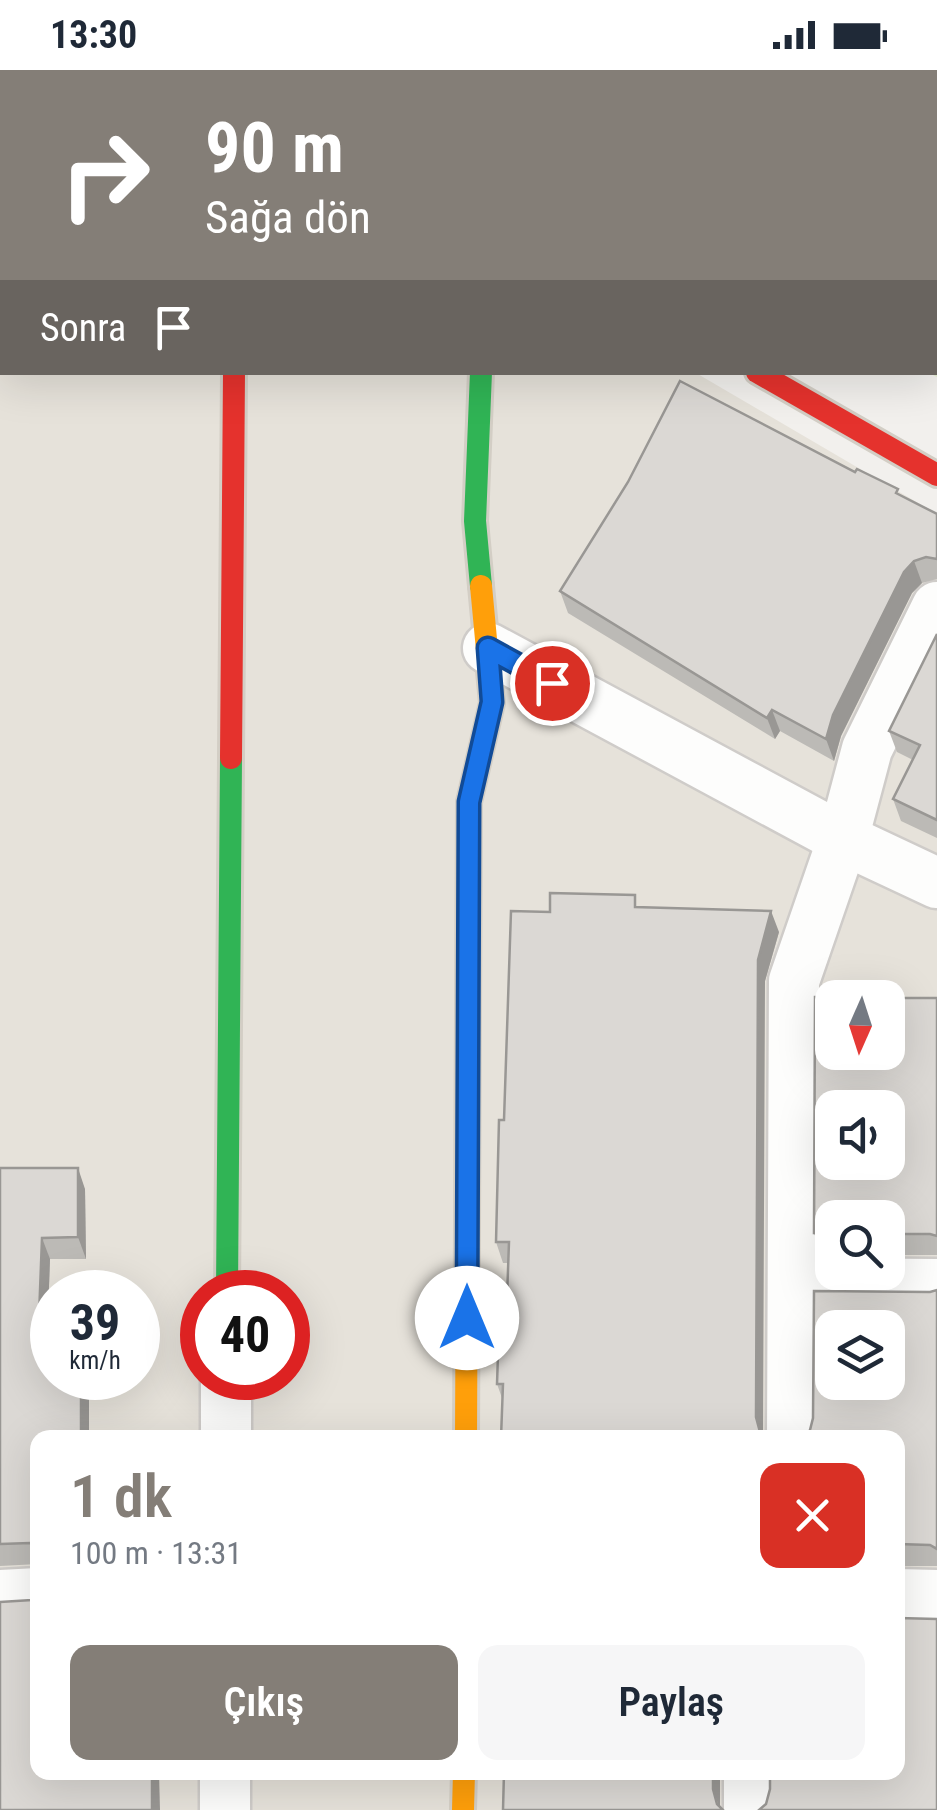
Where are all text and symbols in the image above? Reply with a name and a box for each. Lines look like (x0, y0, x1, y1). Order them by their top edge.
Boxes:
text: 13:30 (50, 13, 137, 57)
text: 90 m (205, 107, 344, 189)
icon: right (40, 110, 170, 240)
text: Sağa dön (205, 191, 371, 244)
icon: arrive (146, 300, 201, 355)
text: Sonra (40, 306, 126, 350)
pin (510, 641, 595, 726)
icon: arrive (525, 656, 580, 711)
north arrow (815, 980, 905, 1070)
map controls (815, 980, 905, 1400)
button: sound (815, 1090, 905, 1180)
button: search (815, 1200, 905, 1290)
position arrow (415, 1266, 519, 1370)
speed limit sign: 40 (180, 1270, 310, 1400)
text: 39 (70, 1294, 120, 1352)
button: layers (815, 1310, 905, 1400)
text: km/h (69, 1346, 121, 1375)
text: 1 dk (70, 1461, 172, 1532)
button: close (760, 1463, 865, 1568)
text: 100 m · 13:31 (70, 1534, 242, 1572)
button: Çıkış (70, 1645, 458, 1760)
button: Paylaş (478, 1645, 865, 1760)

